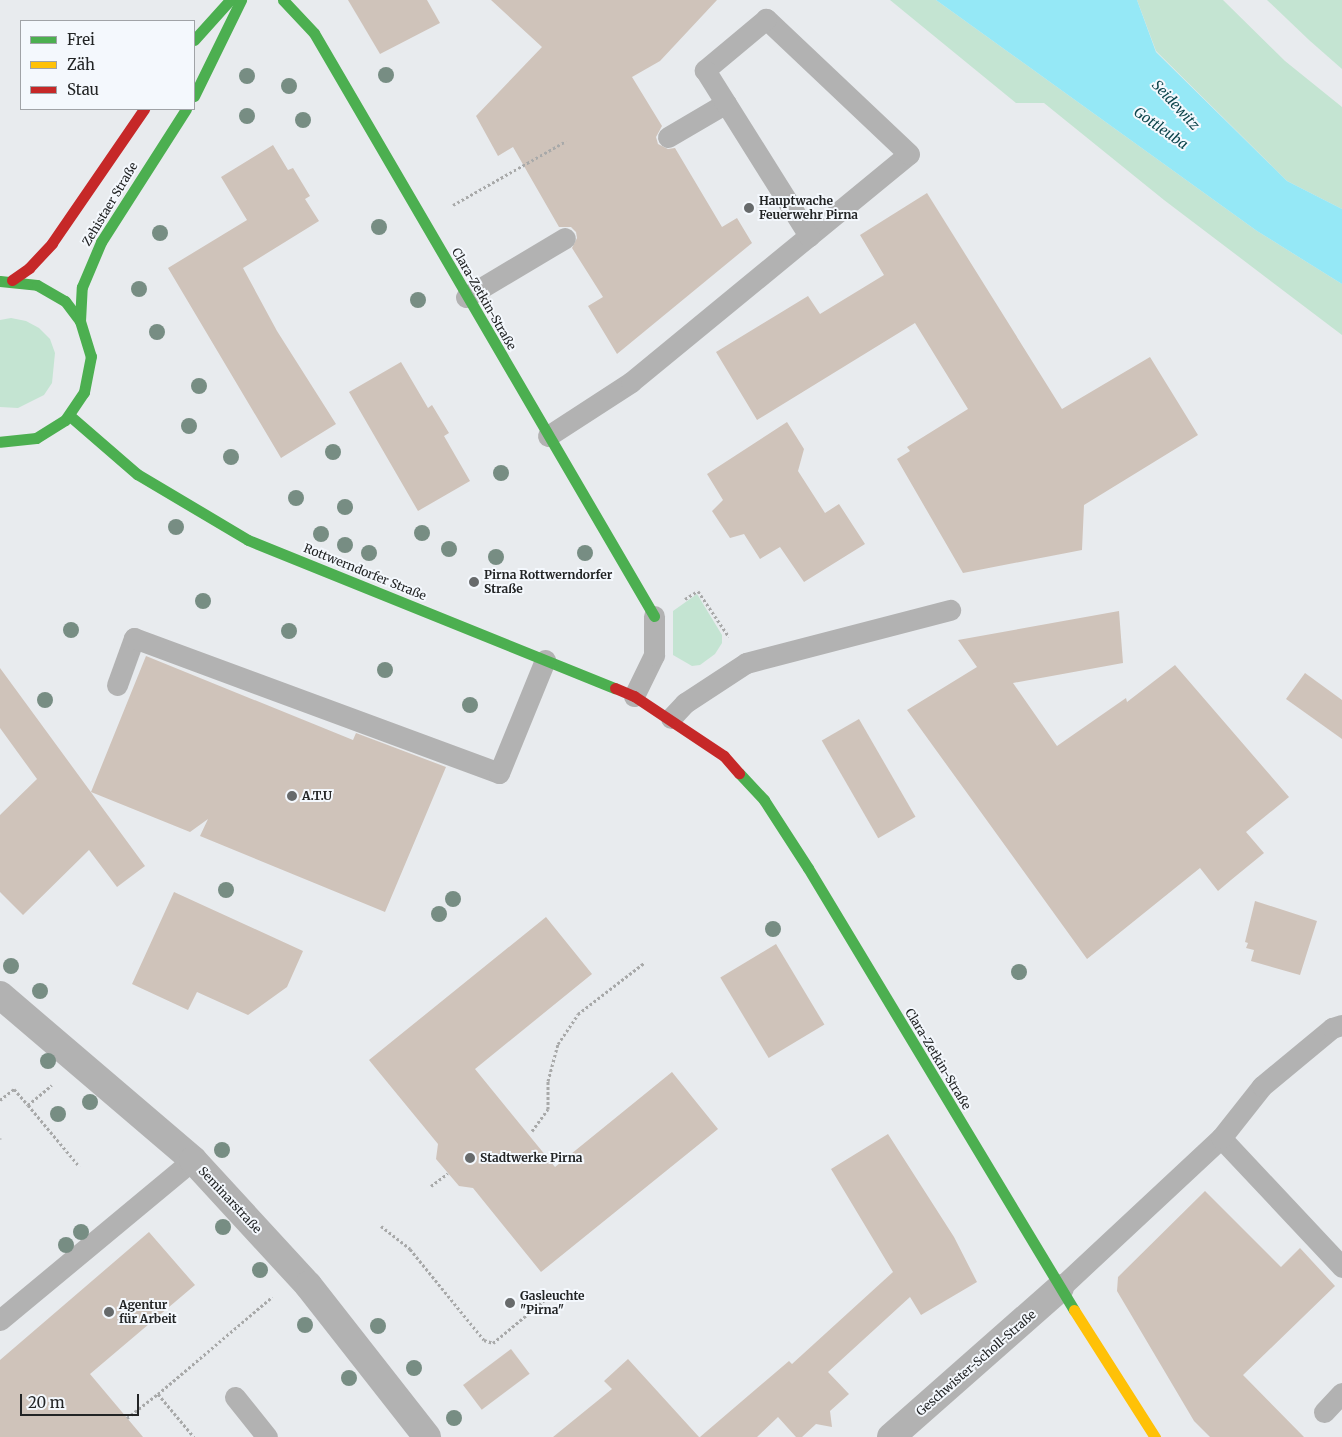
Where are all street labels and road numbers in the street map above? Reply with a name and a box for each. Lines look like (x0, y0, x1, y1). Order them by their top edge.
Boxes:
street label: Zehistaer Straße (79, 160, 141, 248)
street label: Clara-Zetkin-Straße (449, 245, 519, 353)
street label: Rottwerndorfer Straße (302, 541, 428, 603)
street label: Clara-Zetkin-Straße (902, 1006, 974, 1112)
street label: Seminarstraße (196, 1164, 264, 1236)
street label: Geschwister-Scholl-Straße (913, 1307, 1039, 1419)

